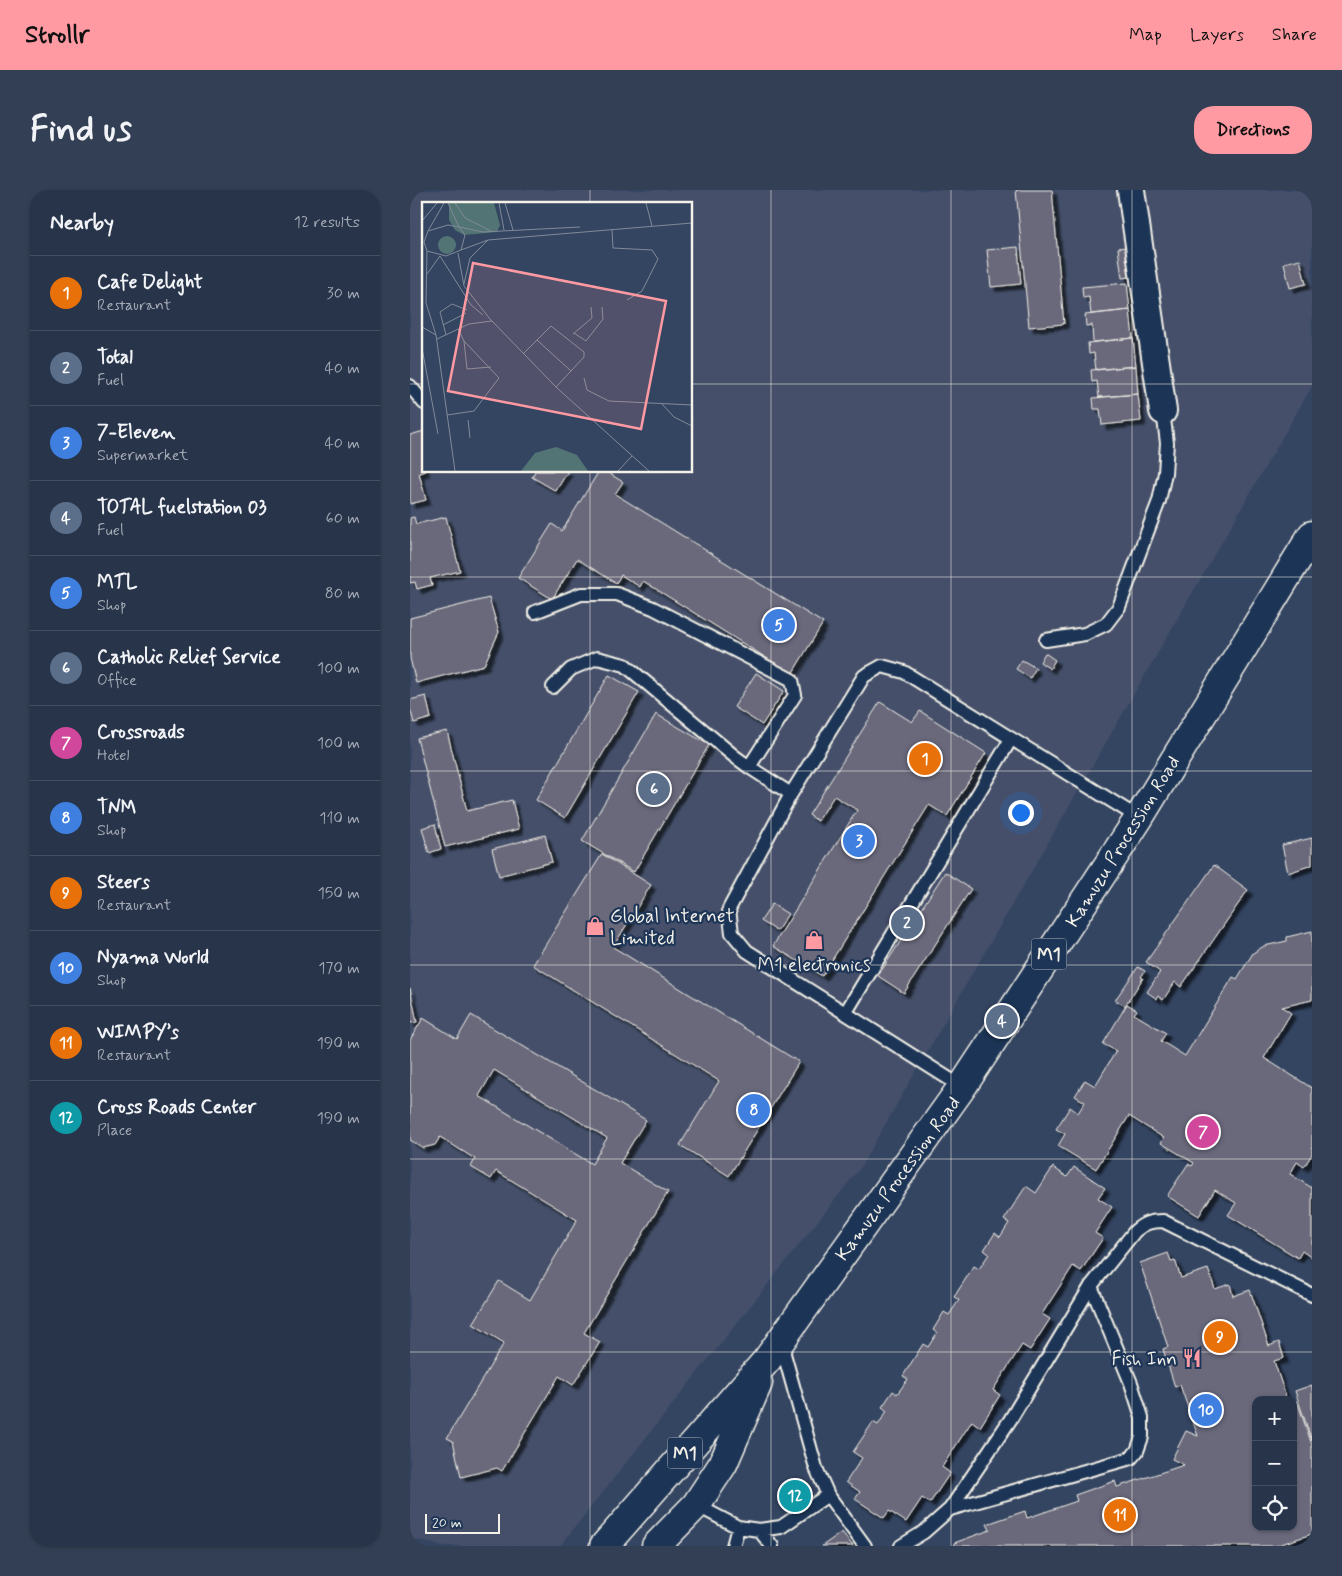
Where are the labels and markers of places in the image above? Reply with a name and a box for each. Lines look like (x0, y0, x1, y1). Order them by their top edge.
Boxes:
pin: 5 (763, 606, 795, 644)
pin: 1 (909, 740, 941, 778)
pin: 6 (638, 770, 670, 808)
pin: 3 (843, 822, 875, 860)
place label: Global Internet Limited (610, 904, 734, 951)
pin: 2 (891, 904, 923, 942)
shop icon: Global Internet Limited (584, 915, 606, 937)
shop icon: M1 electronics (803, 929, 825, 951)
place label: M1 electronics (758, 953, 870, 978)
pin: 4 (986, 1002, 1018, 1040)
pin: 8 (738, 1091, 770, 1129)
pin: 7 (1187, 1113, 1219, 1151)
pin: 9 (1204, 1318, 1236, 1356)
place label: Fish Inn (1111, 1347, 1177, 1372)
restaurant icon: Fish Inn (1181, 1347, 1203, 1369)
pin: 10 (1190, 1391, 1222, 1429)
pin: 12 (779, 1477, 811, 1515)
pin: 11 (1104, 1496, 1136, 1534)

